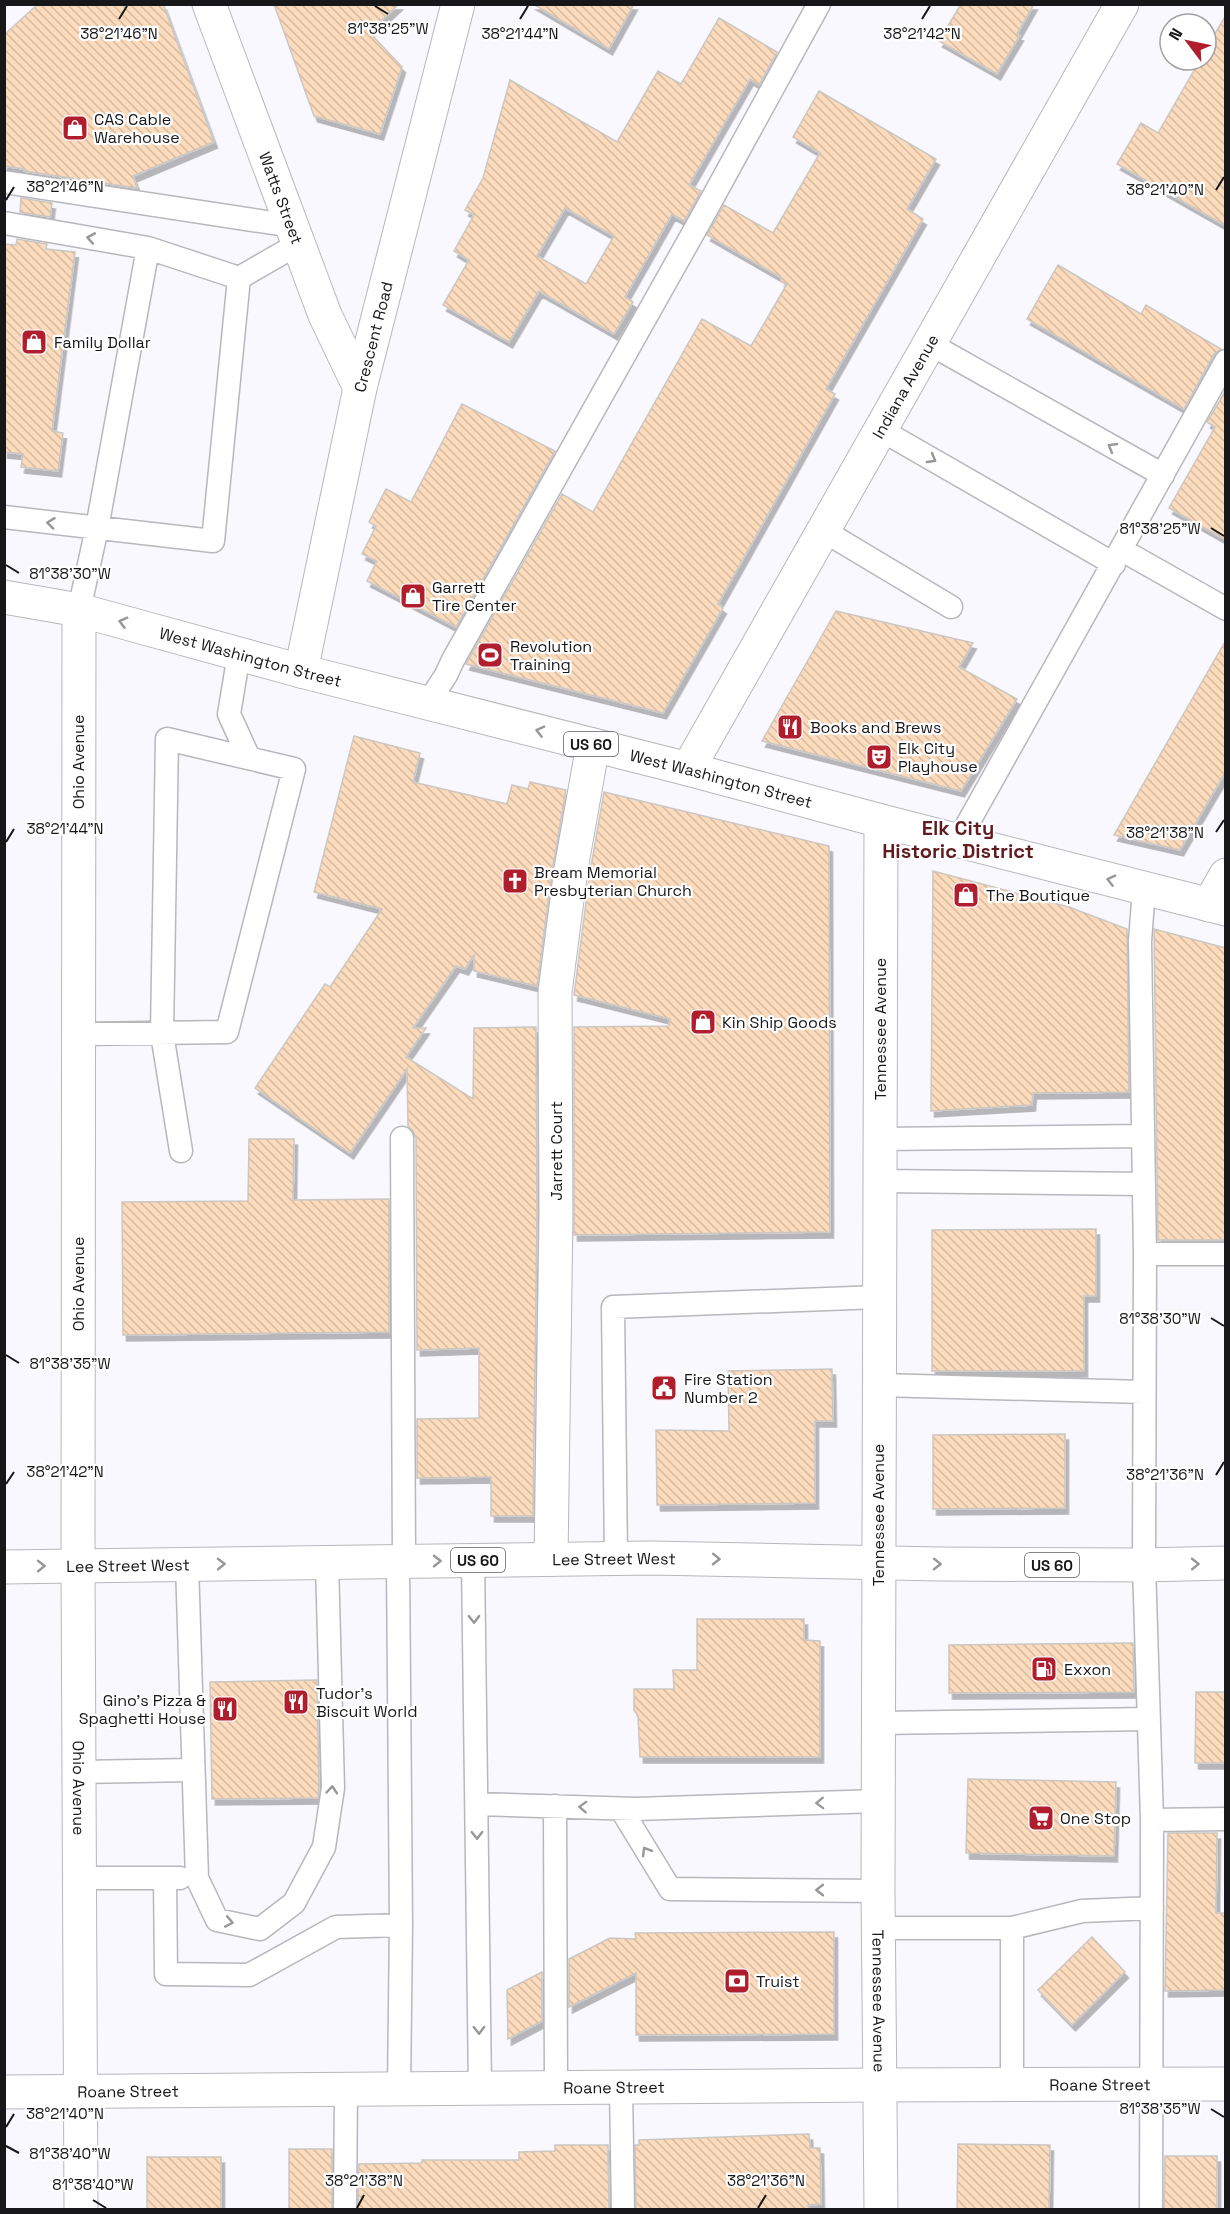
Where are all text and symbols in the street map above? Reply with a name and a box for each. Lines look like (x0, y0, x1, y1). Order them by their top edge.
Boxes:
north arrow (1158, 12, 1218, 72)
text: 81°38'25"W (347, 19, 429, 38)
text: 38°21'46"N (80, 24, 158, 43)
text: 38°21'44"N (481, 24, 559, 43)
text: 38°21'42"N (883, 24, 961, 43)
text: N (1164, 24, 1187, 44)
place label: CAS Cable Warehouse (94, 109, 180, 148)
shop icon: CAS Cable Warehouse (60, 113, 90, 143)
street label: Watts Street (255, 149, 308, 247)
text: 38°21'46"N (26, 177, 104, 196)
text: 38°21'40"N (1126, 180, 1204, 199)
one-way arrow (86, 232, 96, 245)
street label: Crescent Road (349, 279, 397, 394)
shop icon: Family Dollar (19, 327, 49, 357)
street label: Indiana Avenue (867, 330, 943, 442)
place label: Family Dollar (54, 332, 151, 353)
one-way arrow (1108, 442, 1118, 454)
one-way arrow (926, 452, 936, 464)
one-way arrow (46, 517, 55, 530)
text: 81°38'25"W (1119, 519, 1201, 538)
text: 81°38'30"W (29, 564, 111, 583)
place label: Garrett Tire Center (432, 577, 516, 616)
shop icon: Garrett Tire Center (398, 581, 428, 611)
one-way arrow (118, 617, 128, 630)
street label: West Washington Street (157, 622, 344, 691)
place label: Revolution Training (510, 636, 592, 675)
sports icon: Revolution Training (475, 640, 505, 670)
restaurant icon: Books and Brews (775, 712, 805, 742)
street label: Ohio Avenue (68, 715, 89, 809)
place label: Books and Brews (810, 717, 942, 738)
one-way arrow (535, 726, 545, 739)
road number: US 60 (564, 732, 618, 756)
place label: Elk City Playhouse (898, 738, 978, 777)
theatre icon: Elk City Playhouse (864, 742, 894, 772)
street label: West Washington Street (628, 744, 815, 813)
district label: Elk City Historic District (882, 815, 1034, 864)
text: 38°21'44"N (26, 819, 104, 838)
text: 38°21'38"N (1126, 823, 1204, 842)
place label: Bream Memorial Presbyterian Church (534, 862, 692, 901)
church icon: Bream Memorial Presbyterian Church (500, 866, 530, 896)
one-way arrow (1106, 875, 1116, 888)
shop icon: The Boutique (951, 880, 981, 910)
place label: The Boutique (986, 885, 1090, 906)
street label: Tennessee Avenue (870, 958, 891, 1100)
shop icon: Kin Ship Goods (688, 1007, 718, 1037)
place label: Kin Ship Goods (722, 1012, 837, 1033)
street label: Jarrett Court (546, 1101, 567, 1201)
street label: Ohio Avenue (68, 1237, 89, 1331)
text: 81°38'30"W (1119, 1309, 1201, 1328)
text: 81°38'35"W (29, 1354, 111, 1373)
place label: Fire Station Number 2 (684, 1369, 773, 1408)
public building icon: Fire Station Number 2 (649, 1373, 679, 1403)
street label: Tennessee Avenue (868, 1444, 889, 1586)
text: 38°21'42"N (26, 1462, 104, 1481)
text: 38°21'36"N (1126, 1465, 1204, 1484)
street label: Lee Street West (552, 1547, 676, 1570)
road number: US 60 (451, 1548, 505, 1572)
one-way arrow (711, 1553, 720, 1566)
road number: US 60 (1025, 1553, 1079, 1577)
street label: Lee Street West (66, 1554, 190, 1577)
one-way arrow (432, 1555, 441, 1567)
one-way arrow (1190, 1557, 1199, 1570)
one-way arrow (216, 1558, 225, 1570)
one-way arrow (932, 1558, 941, 1570)
one-way arrow (37, 1560, 46, 1572)
one-way arrow (468, 1614, 480, 1623)
fuel station icon: Exxon (1029, 1654, 1059, 1684)
place label: Exxon (1064, 1659, 1111, 1680)
place label: Tudor's Biscuit World (316, 1683, 418, 1722)
restaurant icon: Tudor's Biscuit World (281, 1687, 311, 1717)
place label: Gino's Pizza & Spaghetti House (79, 1690, 206, 1729)
restaurant icon: Gino's Pizza & Spaghetti House (210, 1694, 240, 1724)
street label: Ohio Avenue (68, 1741, 90, 1835)
one-way arrow (325, 1786, 338, 1795)
one-way arrow (815, 1796, 824, 1809)
one-way arrow (578, 1801, 587, 1814)
supermarket icon: One Stop (1026, 1803, 1056, 1833)
place label: One Stop (1060, 1808, 1131, 1829)
one-way arrow (471, 1830, 483, 1839)
one-way arrow (642, 1847, 654, 1857)
one-way arrow (815, 1884, 824, 1896)
one-way arrow (224, 1915, 234, 1928)
street label: Tennessee Avenue (868, 1930, 890, 2072)
bank icon: Truist (722, 1966, 752, 1996)
place label: Truist (756, 1971, 800, 1992)
one-way arrow (473, 2025, 485, 2034)
street label: Roane Street (1049, 2074, 1151, 2095)
street label: Roane Street (563, 2076, 665, 2098)
street label: Roane Street (77, 2080, 179, 2102)
text: 81°38'35"W (1119, 2099, 1201, 2118)
text: 38°21'40"N (26, 2104, 104, 2123)
text: 81°38'40"W (29, 2144, 111, 2163)
text: 38°21'38"N (325, 2171, 403, 2190)
text: 38°21'36"N (727, 2171, 805, 2190)
text: 81°38'40"W (52, 2175, 134, 2194)

